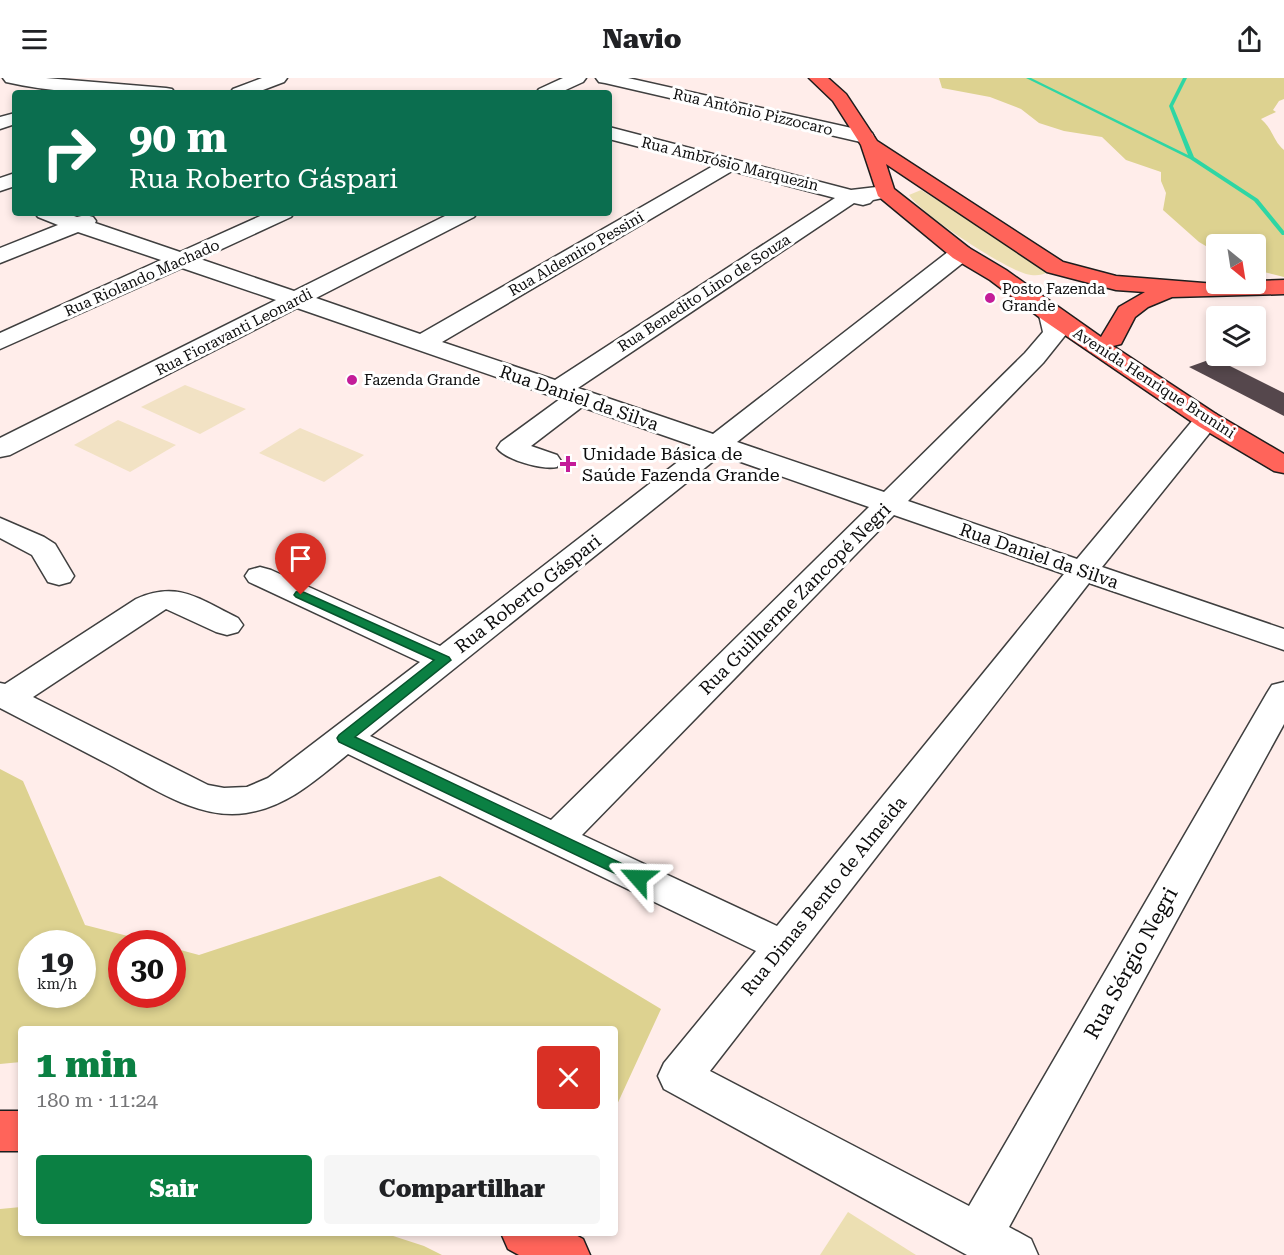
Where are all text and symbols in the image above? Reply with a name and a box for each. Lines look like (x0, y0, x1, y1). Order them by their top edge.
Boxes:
icon: menu (18, 23, 51, 56)
text: Navio (603, 23, 681, 55)
icon: share (1233, 23, 1266, 56)
street label: Rua Antônio Pizzocaro (671, 85, 835, 139)
text: 90 m (129, 113, 227, 162)
icon: right (30, 114, 108, 192)
street label: Rua Ambrósio Marquezin (640, 133, 821, 195)
text: Rua Roberto Gáspari (129, 163, 398, 195)
street label: Rua Aldemiro Pessini (505, 208, 647, 300)
street label: Rua Benedito Lino de Souza (614, 230, 794, 356)
north arrow (1206, 234, 1266, 294)
map controls (1206, 234, 1266, 366)
street label: Rua Riolando Machado (62, 236, 222, 320)
place label: Posto Fazenda Grande (1002, 280, 1105, 315)
street label: Rua Fioravanti Leonardi (153, 284, 316, 379)
marker: Posto Fazenda Grande (983, 291, 997, 305)
button: layers (1206, 306, 1266, 366)
street label: Avenida Henrique Brunini (1070, 324, 1238, 442)
street label: Rua Daniel da Silva (497, 360, 662, 435)
place label: Fazenda Grande (364, 371, 480, 389)
marker: Fazenda Grande (345, 373, 359, 387)
place label: Unidade Básica de Saúde Fazenda Grande (582, 443, 780, 485)
marker: Unidade Básica de Saúde Fazenda Grande (559, 455, 577, 473)
street label: Rua Guilherme Zancopé Negri (695, 498, 895, 699)
street label: Rua Daniel da Silva (957, 518, 1122, 593)
street label: Rua Roberto Gáspari (451, 530, 605, 657)
pin (275, 533, 326, 595)
icon: arrive (284, 542, 317, 575)
street label: Rua Dimas Bento de Almeida (737, 792, 911, 999)
position arrow (606, 846, 670, 910)
street label: Rua Sérgio Negri (1079, 883, 1183, 1043)
speed limit sign: 30 (108, 930, 186, 1008)
text: 19 (40, 944, 74, 979)
text: km/h (37, 975, 77, 993)
text: 1 min (36, 1044, 137, 1086)
button: close (537, 1046, 600, 1109)
text: 180 m · 11:24 (36, 1088, 158, 1112)
button: Sair (36, 1155, 312, 1224)
button: Compartilhar (324, 1155, 600, 1224)

